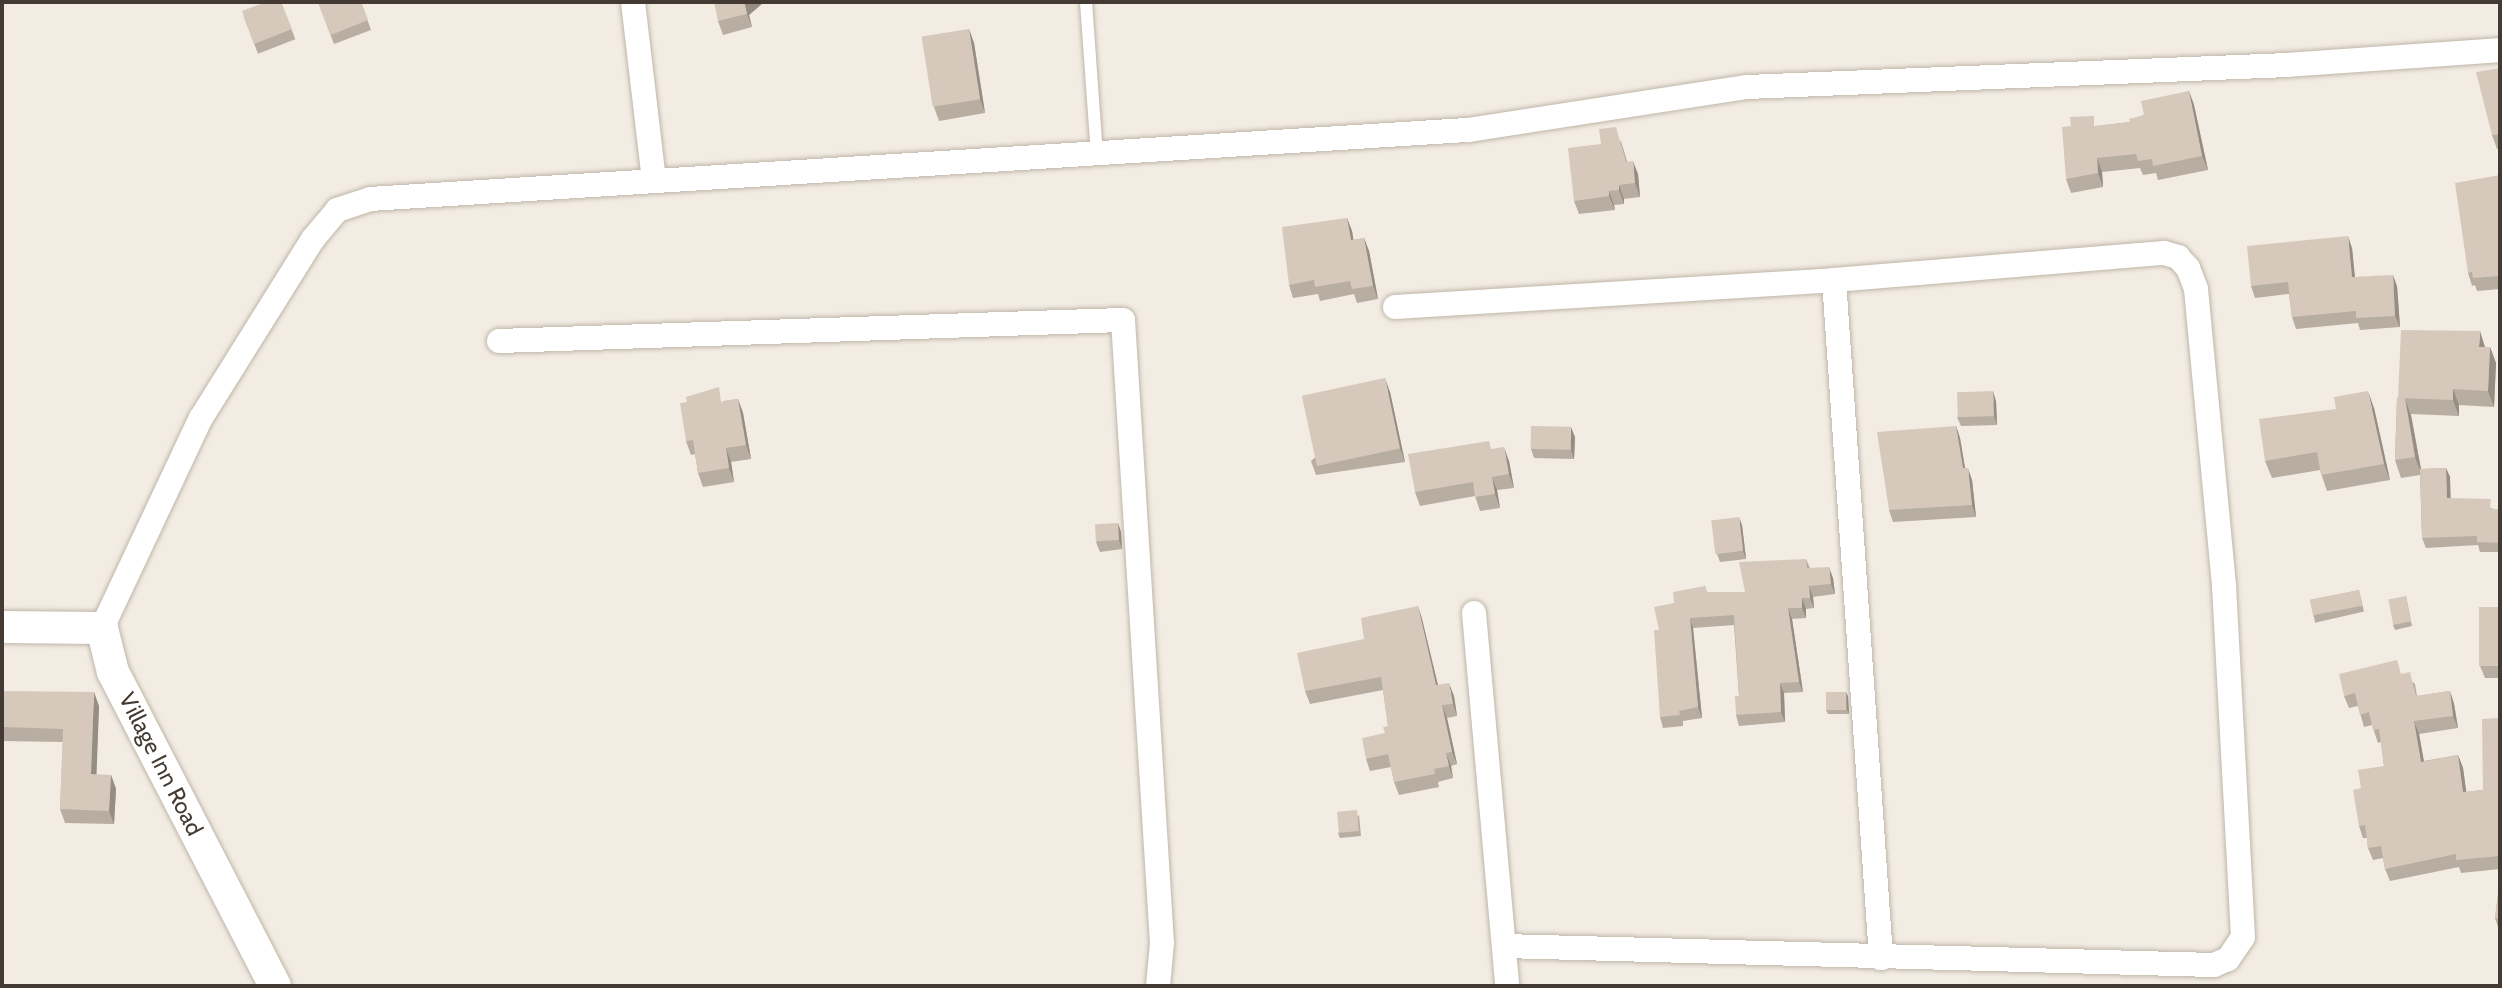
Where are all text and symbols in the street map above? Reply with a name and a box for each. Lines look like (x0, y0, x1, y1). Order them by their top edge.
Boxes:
street label: Village Inn Road (113, 688, 209, 840)

